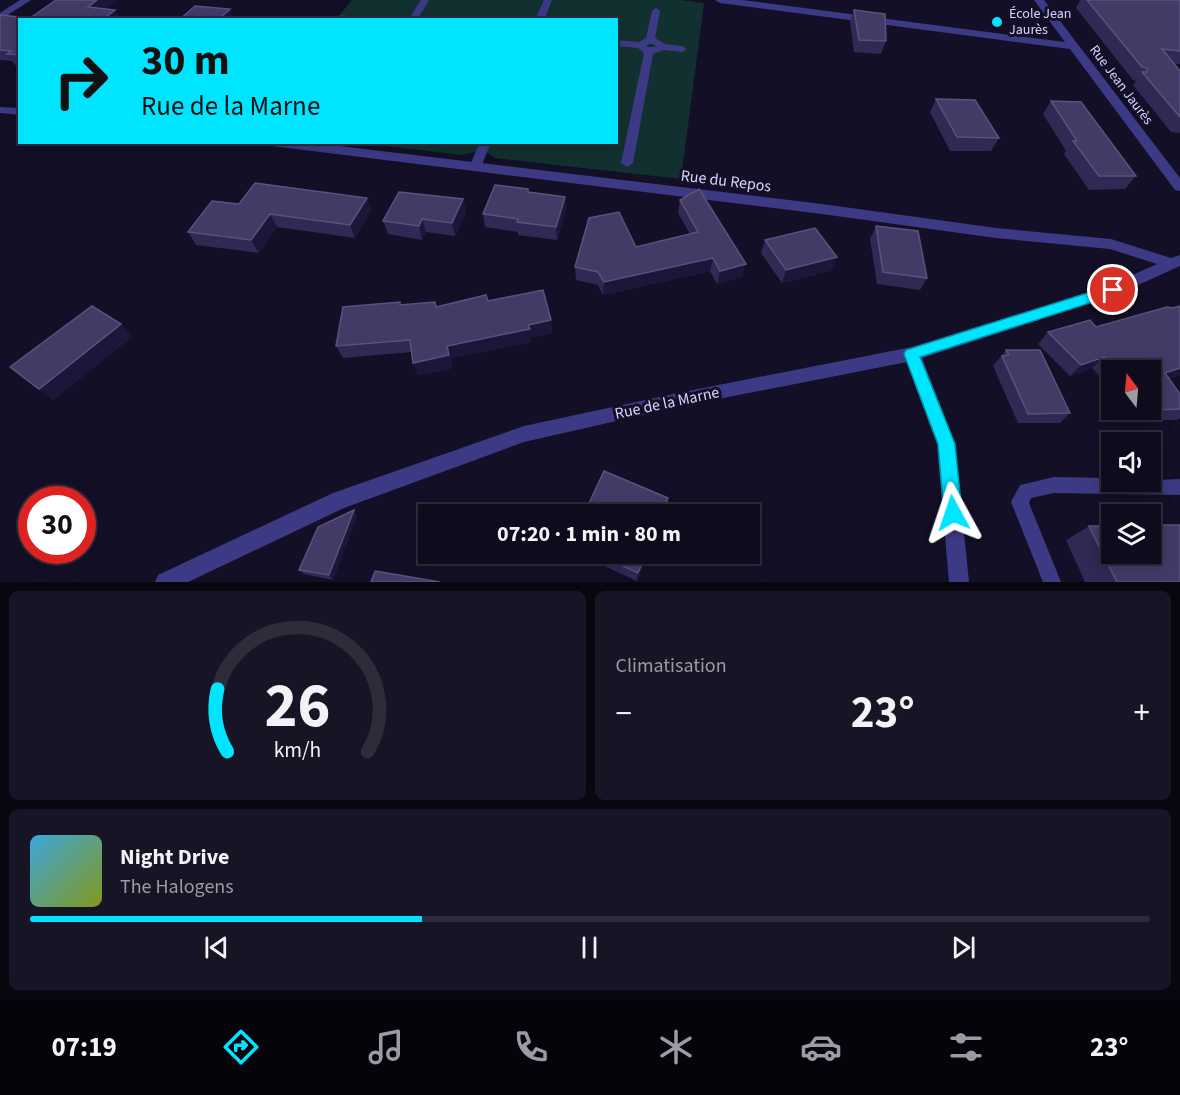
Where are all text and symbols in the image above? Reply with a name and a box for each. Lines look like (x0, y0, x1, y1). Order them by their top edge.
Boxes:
place label: École Jean Jaurès (1009, 4, 1071, 40)
marker: École Jean Jaurès (990, 15, 1004, 29)
text: 30 m (141, 31, 230, 91)
street label: Rue Jean Jaurès (1084, 41, 1158, 129)
icon: right (42, 42, 120, 120)
text: Rue de la Marne (141, 87, 320, 126)
street label: Rue du Repos (680, 165, 773, 197)
pin (1087, 264, 1138, 315)
icon: arrive (1096, 273, 1129, 306)
north arrow (1101, 360, 1161, 420)
map controls (1101, 360, 1161, 564)
street label: Rue de la Marne (613, 381, 721, 425)
button: sound (1101, 432, 1161, 492)
position arrow (921, 481, 985, 545)
speed limit sign: 30 (18, 486, 96, 564)
button: layers (1101, 504, 1161, 564)
text: 07:20 · 1 min · 80 m (497, 518, 681, 550)
text: Climatisation (616, 652, 727, 680)
text: 26 (264, 662, 330, 751)
text: 23° (851, 681, 915, 745)
text: − (616, 690, 632, 737)
text: + (1134, 690, 1150, 737)
text: km/h (273, 736, 321, 767)
text: Night Drive (120, 841, 229, 873)
text: The Halogens (120, 873, 234, 901)
icon: previous (200, 931, 233, 964)
icon: pause (573, 931, 606, 964)
icon: next (947, 931, 980, 964)
icon: directions (220, 1026, 262, 1068)
icon: music (365, 1026, 407, 1068)
icon: phone (510, 1026, 552, 1068)
icon: climate (655, 1026, 697, 1068)
icon: car (800, 1026, 842, 1068)
icon: filters (945, 1026, 987, 1068)
text: 07:19 (52, 1028, 117, 1067)
text: 23° (1090, 1028, 1128, 1067)

